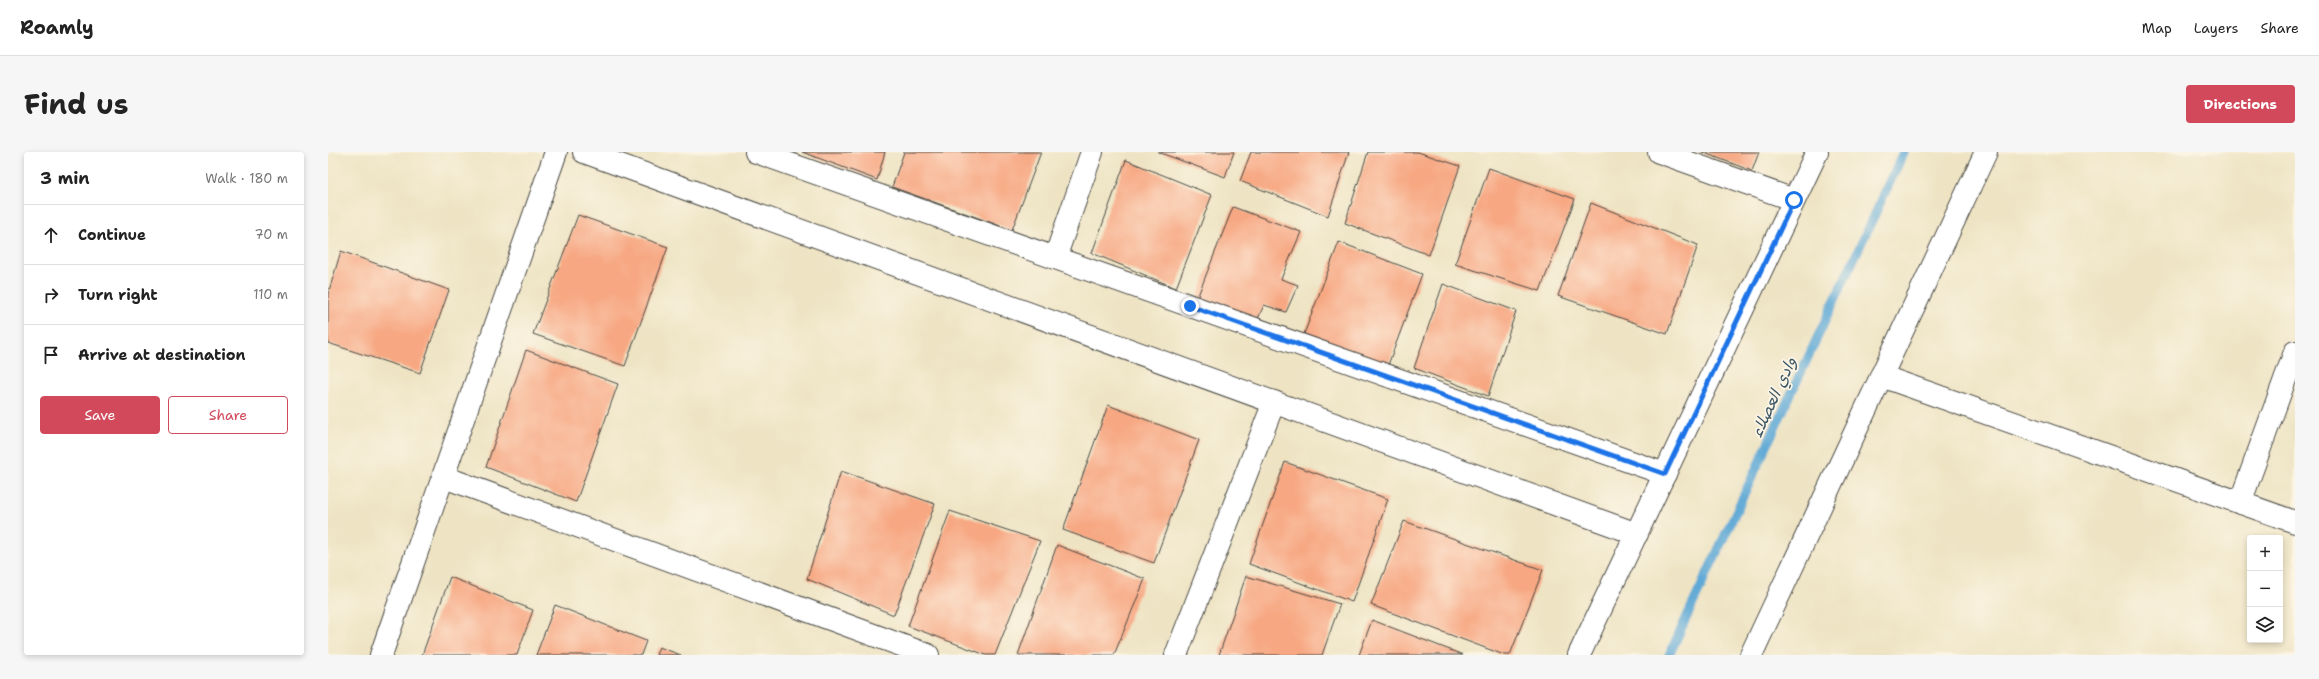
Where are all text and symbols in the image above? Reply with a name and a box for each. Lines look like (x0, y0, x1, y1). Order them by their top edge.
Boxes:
text: Roamly (20, 15, 94, 40)
text: Map (2142, 19, 2172, 37)
text: Layers (2194, 19, 2238, 37)
text: Share (2260, 19, 2299, 37)
text: Find us (24, 85, 129, 123)
button: Directions (2186, 85, 2295, 123)
text: 3 min (40, 167, 90, 189)
text: Walk · 180 m (205, 170, 288, 187)
route start (1785, 191, 1803, 209)
icon: ahead (40, 224, 62, 246)
text: Continue (78, 225, 146, 245)
text: 70 m (254, 226, 288, 243)
icon: right (40, 284, 62, 306)
text: Turn right (78, 285, 158, 305)
text: 110 m (253, 286, 288, 303)
route end (1181, 297, 1199, 315)
icon: arrive (40, 344, 62, 366)
text: Arrive at destination (78, 345, 246, 365)
water label: وادي العصلاء (1746, 353, 1802, 441)
button: Save (40, 396, 160, 434)
button: Share (168, 396, 288, 434)
map controls (2247, 535, 2283, 643)
button: + (2247, 535, 2283, 571)
button: − (2247, 571, 2283, 607)
button: layers (2247, 607, 2283, 643)

